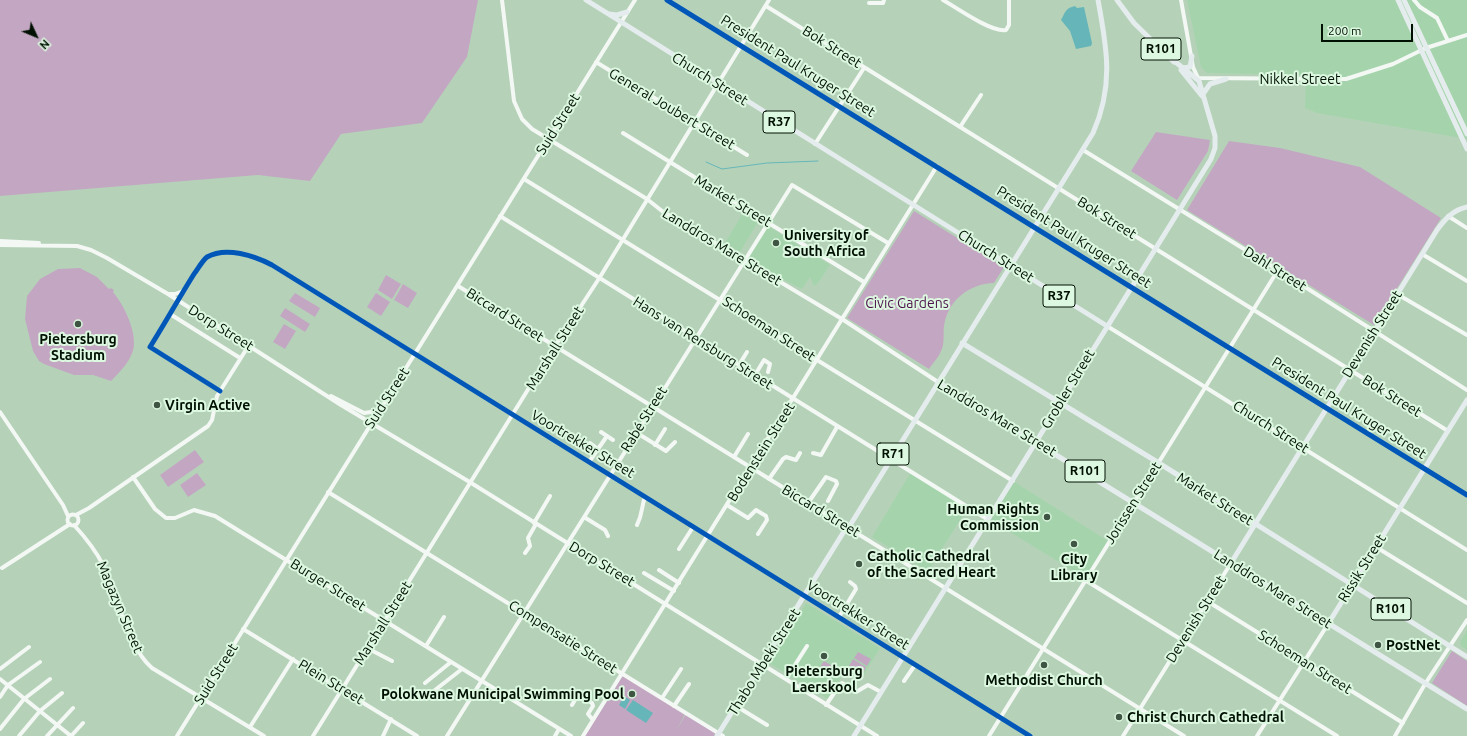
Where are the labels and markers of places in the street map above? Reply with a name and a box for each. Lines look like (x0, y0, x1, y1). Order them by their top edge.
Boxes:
place label: University of South Africa (784, 227, 868, 260)
marker: University of South Africa (771, 238, 781, 248)
marker: Pietersburg Stadium (73, 319, 83, 329)
place label: Pietersburg Stadium (39, 331, 117, 364)
place label: Virgin Active (165, 397, 250, 413)
marker: Virgin Active (152, 400, 162, 410)
place label: Human Rights Commission (947, 501, 1039, 534)
marker: Human Rights Commission (1042, 512, 1052, 522)
marker: City Library (1069, 539, 1079, 549)
place label: Catholic Cathedral of the Sacred Heart (867, 548, 996, 580)
place label: City Library (1051, 551, 1097, 584)
marker: Catholic Cathedral of the Sacred Heart (854, 559, 864, 569)
place label: PostNet (1386, 637, 1440, 653)
marker: PostNet (1373, 640, 1383, 650)
marker: Pietersburg Laerskool (819, 651, 829, 661)
marker: Methodist Church (1039, 660, 1049, 670)
place label: Pietersburg Laerskool (785, 663, 863, 696)
place label: Methodist Church (985, 672, 1103, 688)
place label: Polokwane Municipal Swimming Pool (381, 686, 624, 702)
marker: Polokwane Municipal Swimming Pool (627, 689, 637, 699)
place label: Christ Church Cathedral (1127, 709, 1284, 725)
marker: Christ Church Cathedral (1114, 712, 1124, 722)

